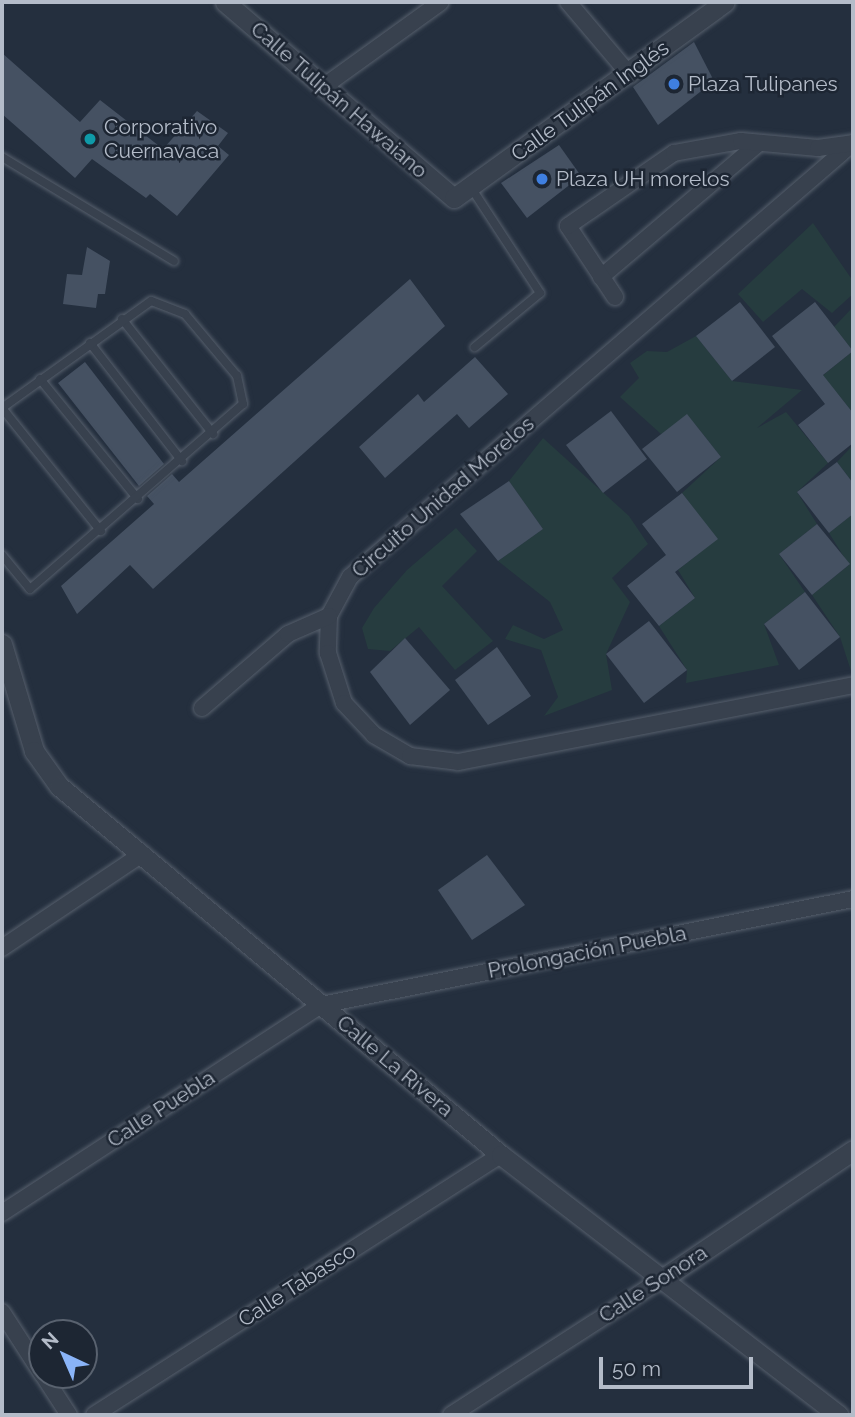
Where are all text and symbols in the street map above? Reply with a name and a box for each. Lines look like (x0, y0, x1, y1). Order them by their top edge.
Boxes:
street label: Calle Tulipán Hawaiano (245, 16, 433, 184)
street label: Calle Tulipán Inglés (506, 35, 674, 167)
place label: Plaza Tulipanes (688, 71, 838, 97)
marker: Plaza Tulipanes (666, 76, 682, 92)
place label: Corporativo Cuernavaca (104, 114, 219, 164)
marker: Corporativo Cuernavaca (82, 131, 98, 147)
place label: Plaza UH morelos (556, 166, 730, 192)
marker: Plaza UH morelos (534, 171, 550, 187)
street label: Circuito Unidad Morelos (347, 411, 539, 583)
street label: Prolongación Puebla (486, 920, 688, 984)
street label: Calle La Rivera (332, 1010, 458, 1122)
street label: Calle Puebla (103, 1065, 219, 1153)
street label: Calle Tabasco (233, 1238, 361, 1332)
street label: Calle Sonora (594, 1240, 712, 1328)
north arrow (28, 1319, 98, 1389)
text: N (37, 1327, 63, 1353)
scale bar (603, 1344, 757, 1388)
text: 50 m (612, 1356, 661, 1381)

